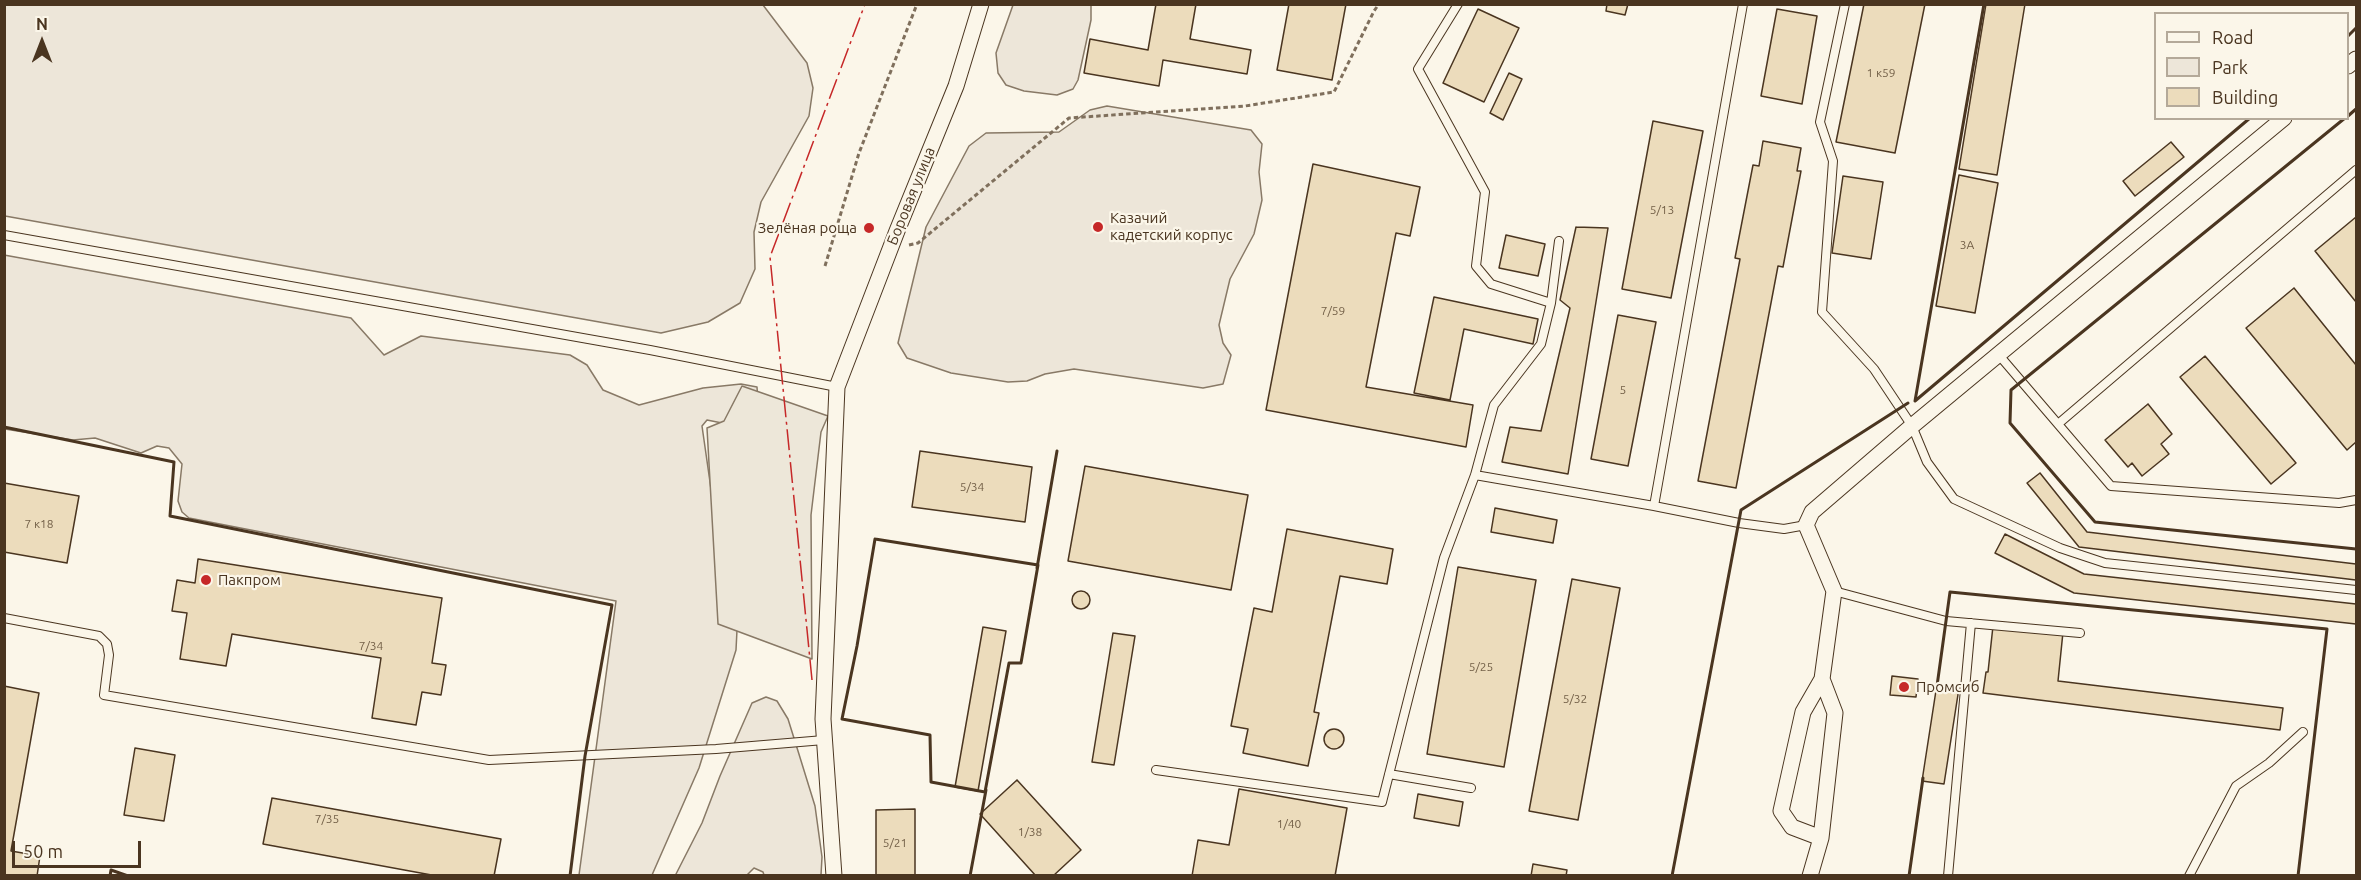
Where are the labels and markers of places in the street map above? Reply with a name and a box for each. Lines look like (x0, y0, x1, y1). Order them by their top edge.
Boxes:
place label: Казачий кадетский корпус (1110, 209, 1233, 244)
place label: Зелёная роща (758, 219, 857, 237)
marker: Казачий кадетский корпус (1091, 220, 1105, 234)
marker: Зелёная роща (862, 221, 876, 235)
place label: Пакпром (218, 571, 281, 589)
marker: Пакпром (199, 573, 213, 587)
place label: Промсиб (1916, 678, 1979, 696)
marker: Промсиб (1897, 680, 1911, 694)

